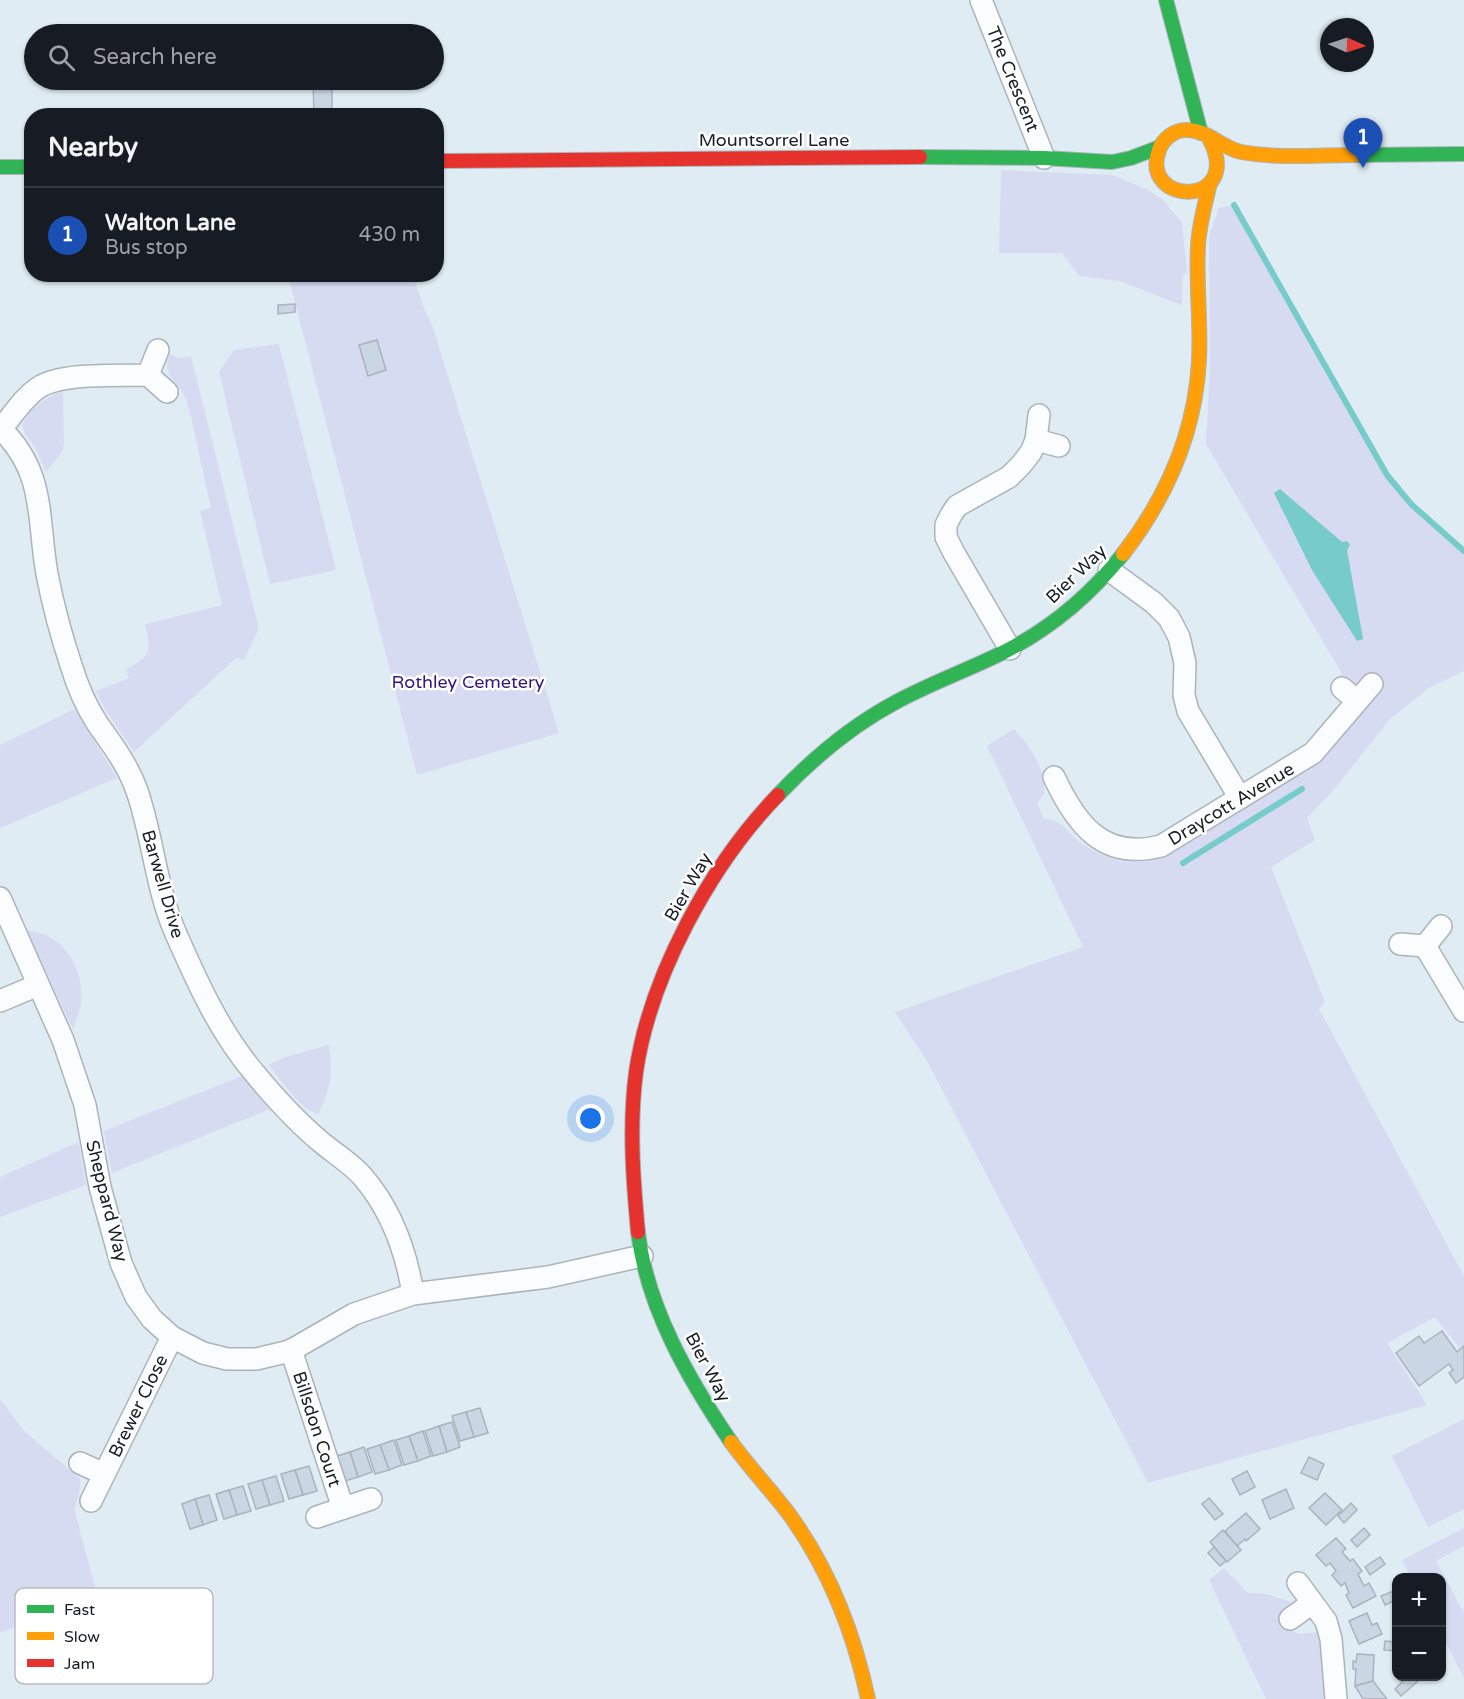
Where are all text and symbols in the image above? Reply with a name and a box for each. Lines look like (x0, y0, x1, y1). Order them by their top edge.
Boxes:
north arrow (1320, 18, 1374, 72)
street label: The Crescent (982, 23, 1044, 135)
search box (24, 24, 444, 90)
icon: search (45, 41, 78, 74)
text: Search here (93, 44, 217, 70)
pin: 1 (1344, 118, 1382, 168)
street label: Mountsorrel Lane (699, 129, 849, 151)
text: Nearby (48, 132, 138, 163)
text: Walton Lane (105, 210, 236, 236)
text: 1 (61, 223, 74, 247)
text: 430 m (359, 223, 420, 247)
text: Bus stop (105, 236, 188, 260)
street label: Bier Way (1041, 540, 1111, 608)
park label: Rothley Cemetery (391, 671, 545, 693)
street label: Draycott Avenue (1164, 758, 1298, 850)
street label: Barwell Drive (137, 827, 189, 941)
street label: Bier Way (660, 848, 717, 925)
your location (576, 1104, 605, 1133)
street label: Sheppard Way (81, 1138, 133, 1264)
street label: Bier Way (681, 1328, 736, 1406)
street label: Brewer Close (104, 1351, 172, 1461)
street label: Billsdon Court (288, 1368, 346, 1490)
map controls (1392, 1573, 1446, 1681)
button: + (1392, 1573, 1446, 1627)
legend (15, 1588, 213, 1684)
text: Fast (64, 1600, 95, 1620)
text: Slow (64, 1627, 100, 1647)
button: − (1392, 1627, 1446, 1681)
text: Jam (64, 1654, 95, 1674)

